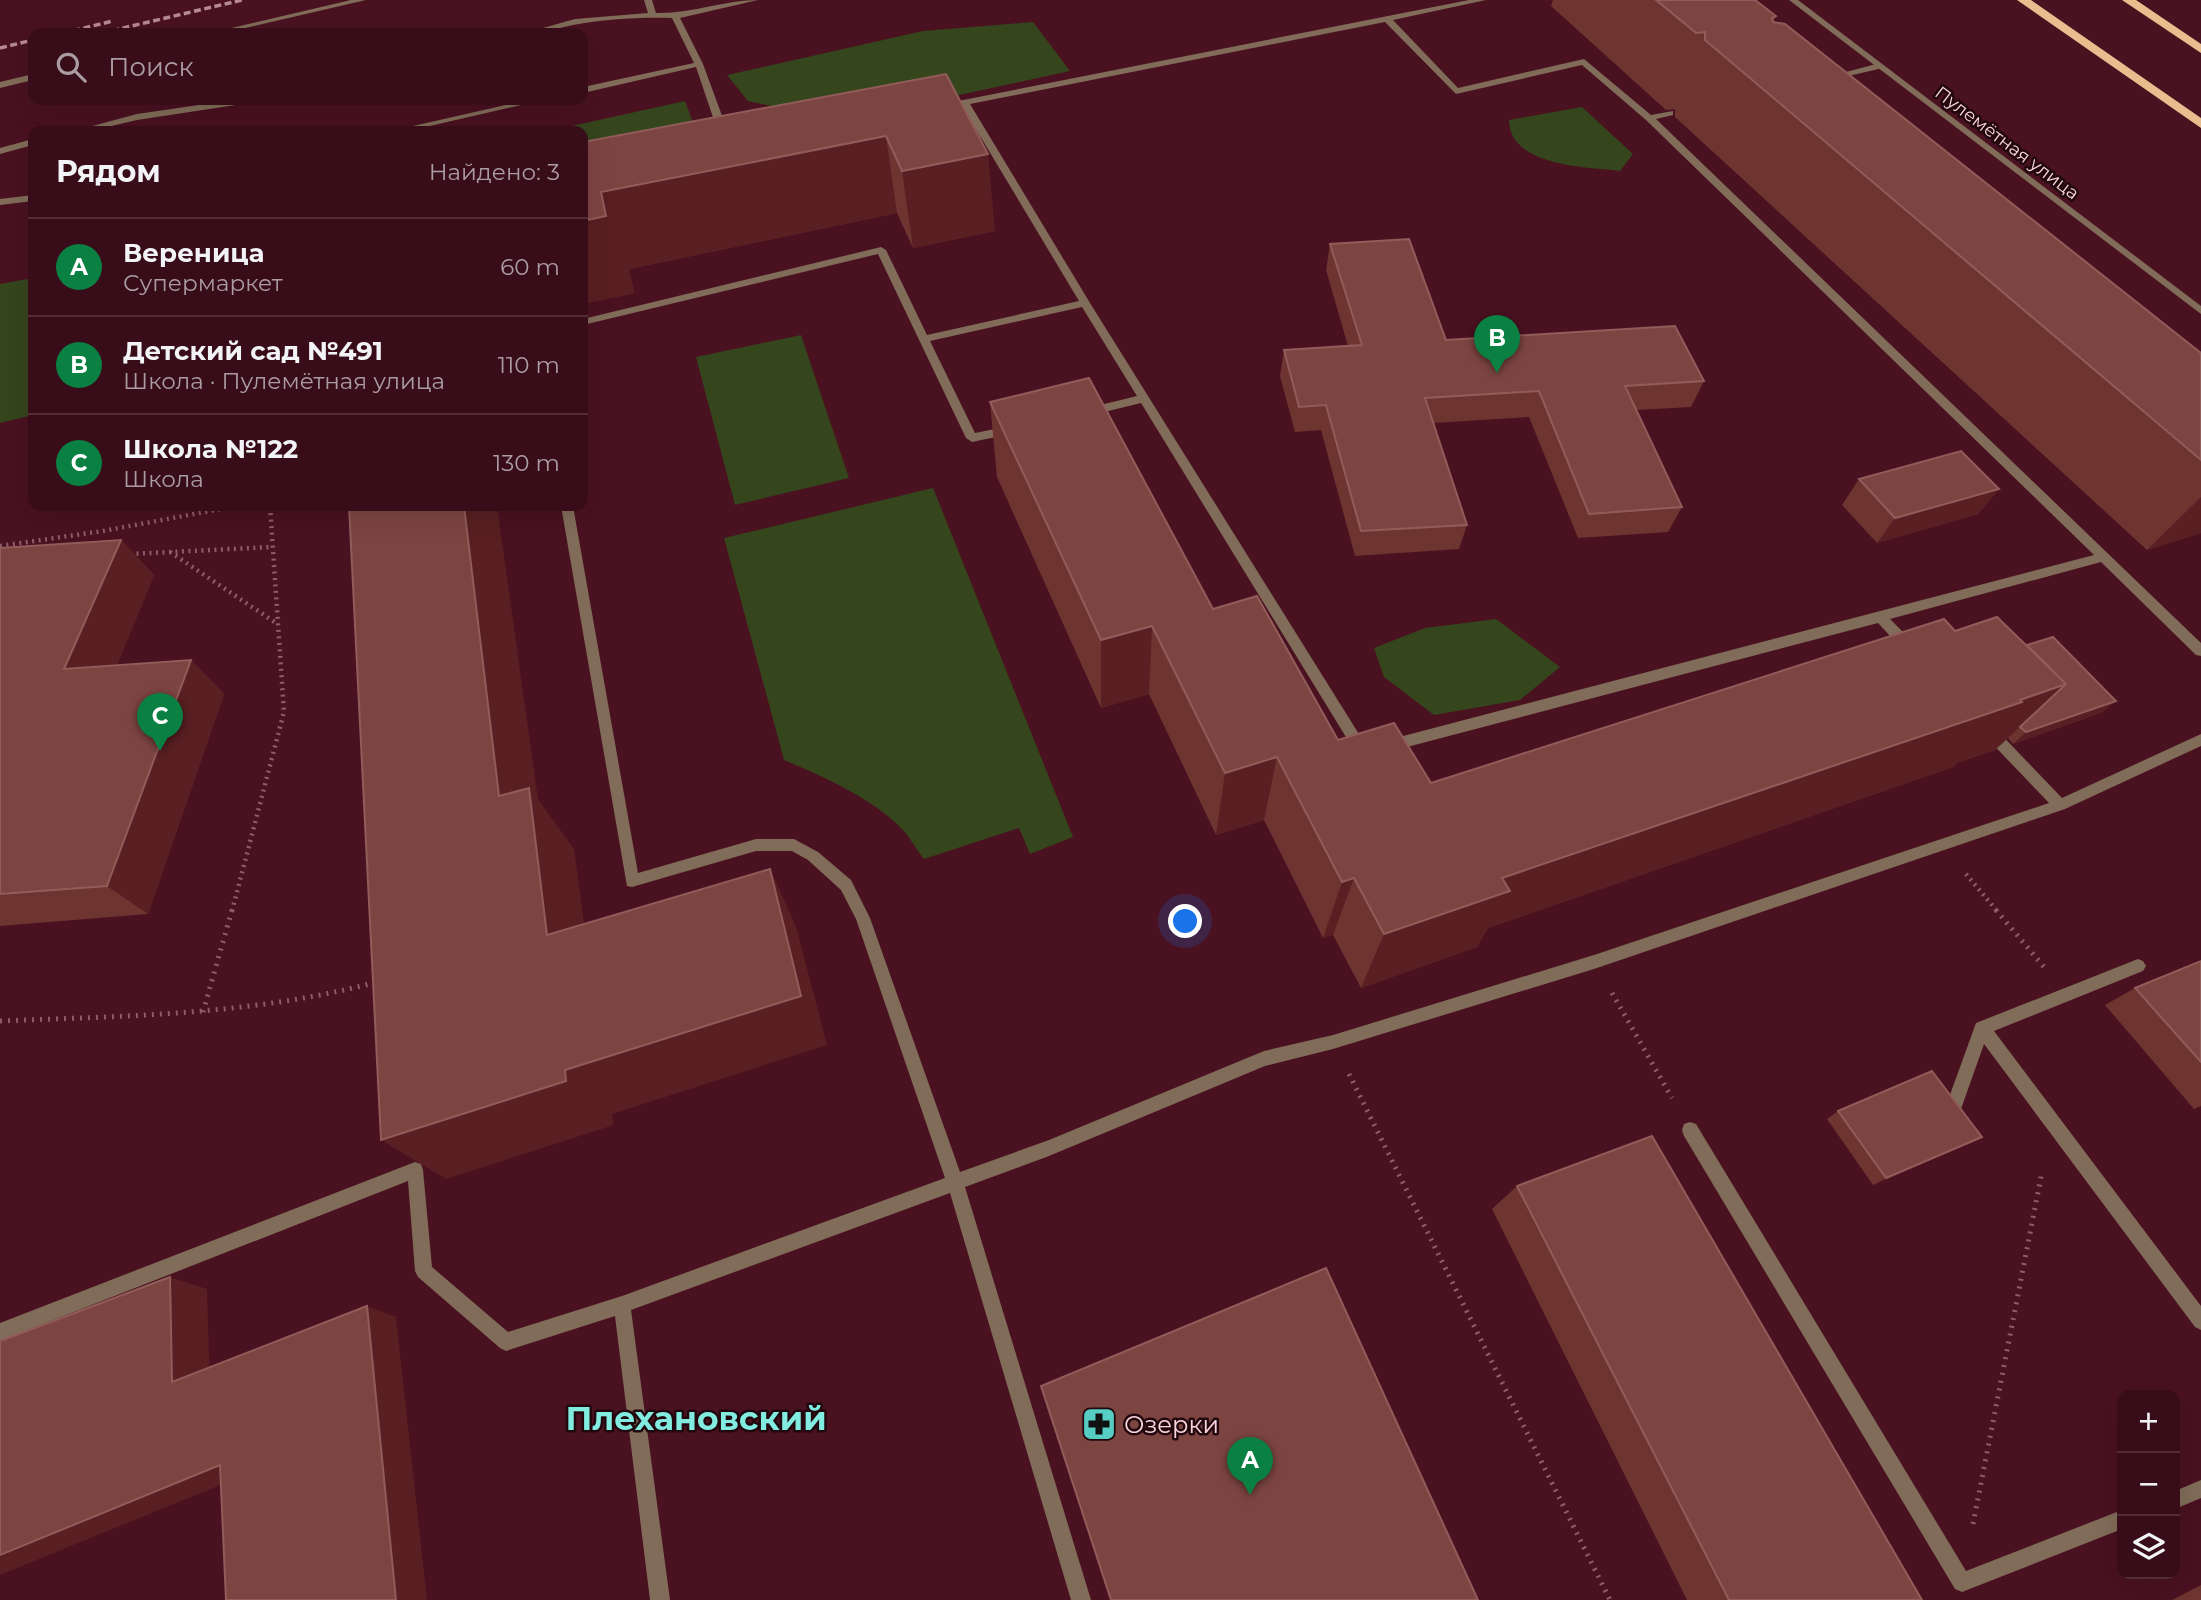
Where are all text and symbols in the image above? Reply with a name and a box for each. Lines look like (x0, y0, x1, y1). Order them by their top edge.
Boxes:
search box (28, 28, 588, 105)
icon: search (52, 48, 90, 86)
text: Поиск (108, 51, 194, 83)
street label: Пулемётная улица (1931, 82, 2083, 204)
text: Рядом (56, 153, 161, 190)
text: Найдено: 3 (429, 158, 560, 186)
text: Вереница (123, 237, 264, 269)
text: A (70, 253, 88, 281)
text: 60 m (500, 253, 560, 281)
text: Супермаркет (123, 269, 283, 297)
pin: B (1474, 315, 1520, 373)
text: Детский сад №491 (123, 335, 383, 367)
text: B (70, 351, 88, 379)
text: 110 m (498, 351, 560, 379)
text: Школа · Пулемётная улица (123, 367, 445, 395)
text: Школа №122 (123, 433, 298, 465)
text: C (71, 449, 87, 477)
text: 130 m (493, 449, 560, 477)
text: Школа (123, 465, 204, 493)
pin: C (137, 693, 183, 751)
your location (1168, 904, 1202, 938)
map controls (2117, 1390, 2180, 1579)
button: + (2117, 1390, 2180, 1453)
district label: Плехановский (565, 1398, 827, 1438)
pharmacy icon: Озерки (1080, 1405, 1118, 1443)
place label: Озерки (1124, 1410, 1219, 1439)
pin: A (1227, 1437, 1273, 1495)
button: − (2117, 1453, 2180, 1516)
button: layers (2117, 1516, 2180, 1579)

